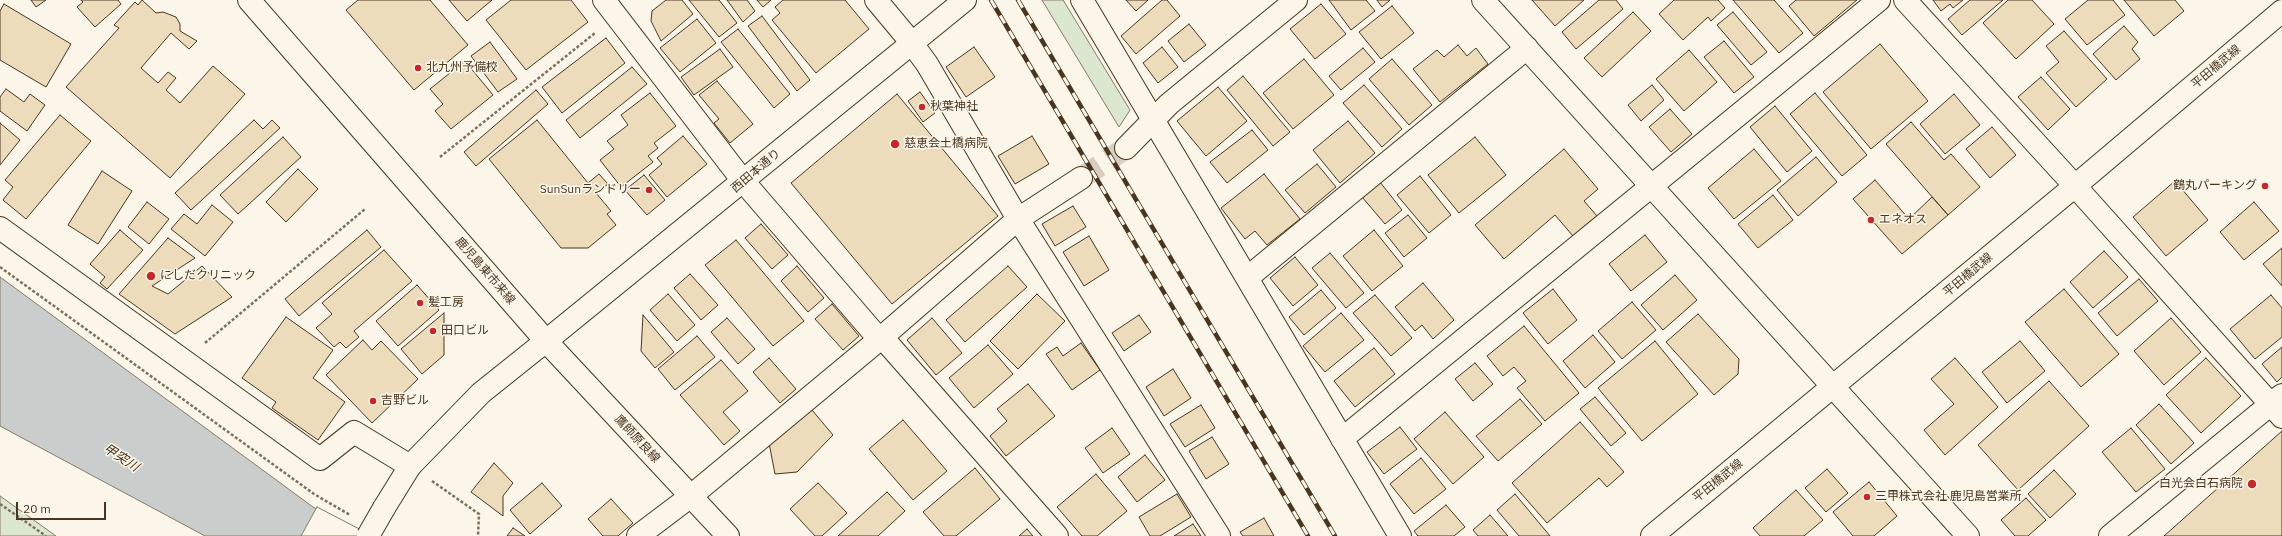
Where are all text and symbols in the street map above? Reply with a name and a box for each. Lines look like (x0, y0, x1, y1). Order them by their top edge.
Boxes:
street label: 平田橋武線 (2188, 42, 2244, 92)
place label: 北九州予備校 (426, 61, 498, 75)
marker: 北九州予備校 (413, 63, 423, 73)
place label: 秋葉神社 (930, 100, 978, 114)
marker: 秋葉神社 (917, 102, 927, 112)
place label: 慈恵会土橋病院 (904, 137, 988, 151)
marker: 慈恵会土橋病院 (889, 138, 901, 150)
street label: 西田本通り (728, 146, 784, 196)
place label: 鶴丸パーキング (2173, 179, 2257, 193)
marker: 鶴丸パーキング (2260, 181, 2270, 191)
place label: SunSunランドリー (540, 183, 641, 197)
marker: SunSunランドリー (644, 185, 654, 195)
place label: エネオス (1879, 213, 1927, 227)
marker: エネオス (1866, 215, 1876, 225)
street label: 鹿児島東市来線 (452, 235, 518, 307)
street label: 平田橋武線 (1940, 250, 1996, 300)
place label: にしだクリニック (160, 269, 256, 283)
marker: にしだクリニック (145, 270, 157, 282)
place label: 髪工房 (428, 296, 464, 310)
marker: 髪工房 (415, 298, 425, 308)
place label: 田口ビル (441, 324, 489, 338)
marker: 田口ビル (428, 326, 438, 336)
place label: 吉野ビル (381, 394, 429, 408)
marker: 吉野ビル (368, 396, 378, 406)
street label: 鷹師原良線 (611, 412, 663, 466)
water label: 甲突川 (100, 441, 142, 475)
street label: 平田橋武線 (1690, 457, 1746, 505)
place label: 白光会白石病院 (2159, 477, 2243, 491)
marker: 白光会白石病院 (2246, 478, 2258, 490)
place label: 三甲株式会社 鹿児島営業所 (1875, 490, 2022, 504)
marker: 三甲株式会社 鹿児島営業所 (1862, 492, 1872, 502)
scale bar (18, 494, 108, 520)
text: 20 m (23, 501, 51, 516)

